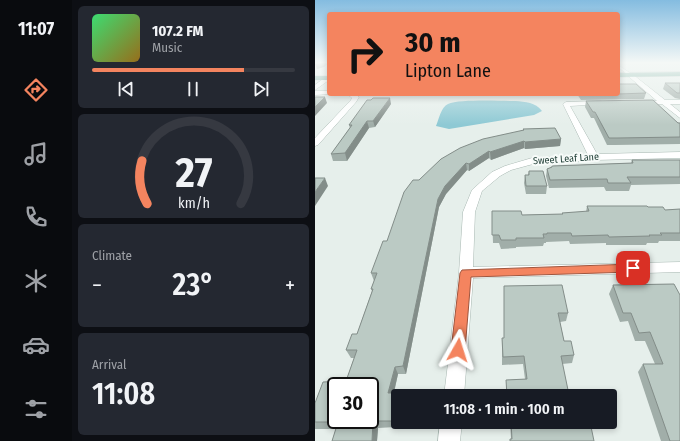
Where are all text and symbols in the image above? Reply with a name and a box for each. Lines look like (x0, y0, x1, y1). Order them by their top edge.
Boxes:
text: 11:07 (18, 18, 54, 40)
text: 107.2 FM (152, 22, 203, 40)
text: 30 m (405, 26, 461, 59)
icon: right (339, 28, 391, 80)
text: Music (152, 40, 182, 55)
text: Lipton Lane (405, 60, 491, 82)
icon: directions (22, 76, 50, 104)
icon: previous (115, 78, 137, 100)
icon: pause (182, 78, 204, 100)
icon: next (250, 78, 272, 100)
icon: music (22, 140, 50, 168)
text: 27 (174, 148, 212, 198)
street label: Sweet Leaf Lane (533, 151, 599, 167)
text: km/h (178, 195, 209, 212)
icon: phone (22, 203, 50, 231)
text: Climate (92, 248, 132, 263)
pin (616, 251, 650, 285)
icon: arrive (622, 257, 644, 279)
icon: climate (22, 267, 50, 295)
text: 23° (173, 267, 214, 303)
text: − (92, 272, 102, 299)
text: + (285, 272, 295, 299)
position arrow (437, 329, 479, 371)
icon: car (22, 331, 50, 359)
text: Arrival (92, 357, 126, 372)
text: 11:08 (92, 376, 155, 412)
speed limit sign: 30 (327, 377, 379, 429)
icon: filters (22, 395, 50, 423)
text: 11:08 · 1 min · 100 m (443, 400, 565, 418)

